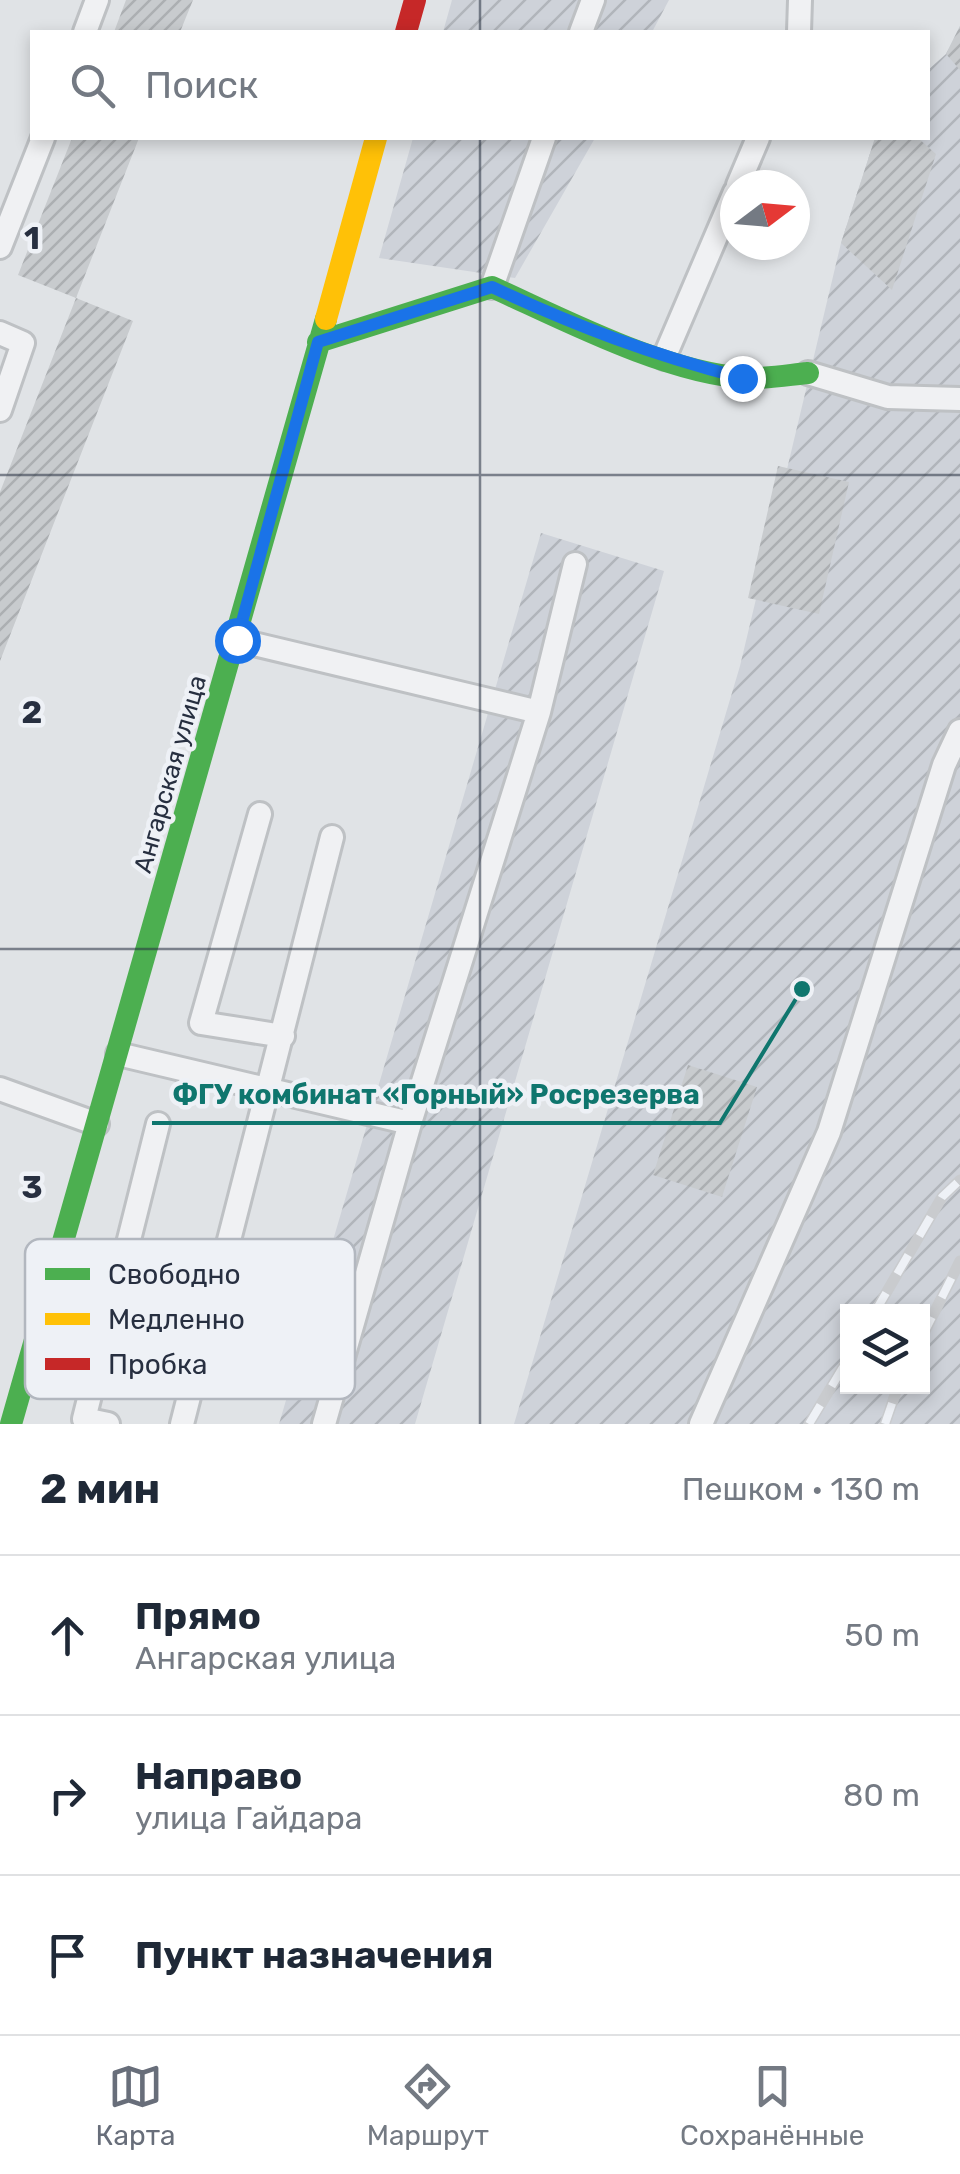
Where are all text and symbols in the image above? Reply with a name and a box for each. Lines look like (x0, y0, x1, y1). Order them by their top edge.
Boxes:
search box (30, 30, 930, 140)
icon: search (65, 58, 120, 113)
text: Поиск (145, 62, 258, 108)
north arrow (720, 170, 810, 260)
text: 1 (24, 219, 40, 257)
route end (720, 356, 766, 402)
route start (215, 618, 261, 664)
street label: Ангарская улица (128, 672, 212, 876)
text: 2 (22, 693, 42, 731)
callout: ФГУ комбинат «Горный» Росрезерва (152, 1065, 720, 1123)
text: ФГУ комбинат «Горный» Росрезерва (172, 1078, 700, 1111)
text: 3 (21, 1168, 43, 1206)
legend (25, 1239, 355, 1399)
text: Свободно (108, 1258, 241, 1291)
text: Медленно (108, 1303, 245, 1336)
map controls (840, 1304, 930, 1394)
button: layers (840, 1304, 930, 1394)
text: Пробка (108, 1348, 208, 1381)
text: 2 мин (40, 1464, 160, 1514)
text: Пешком · 130 m (682, 1470, 920, 1508)
text: Прямо (135, 1593, 261, 1639)
icon: ahead (40, 1608, 95, 1663)
text: 50 m (844, 1616, 920, 1654)
text: Ангарская улица (135, 1639, 396, 1677)
text: Направо (135, 1753, 302, 1799)
icon: right (40, 1768, 95, 1823)
text: 80 m (843, 1776, 920, 1814)
text: улица Гайдара (135, 1799, 362, 1837)
icon: arrive (40, 1928, 95, 1983)
text: Пункт назначения (135, 1932, 494, 1978)
tab: Карта (96, 2059, 175, 2152)
tab: Маршрут (367, 2059, 489, 2152)
tab: Сохранённые (680, 2059, 864, 2152)

